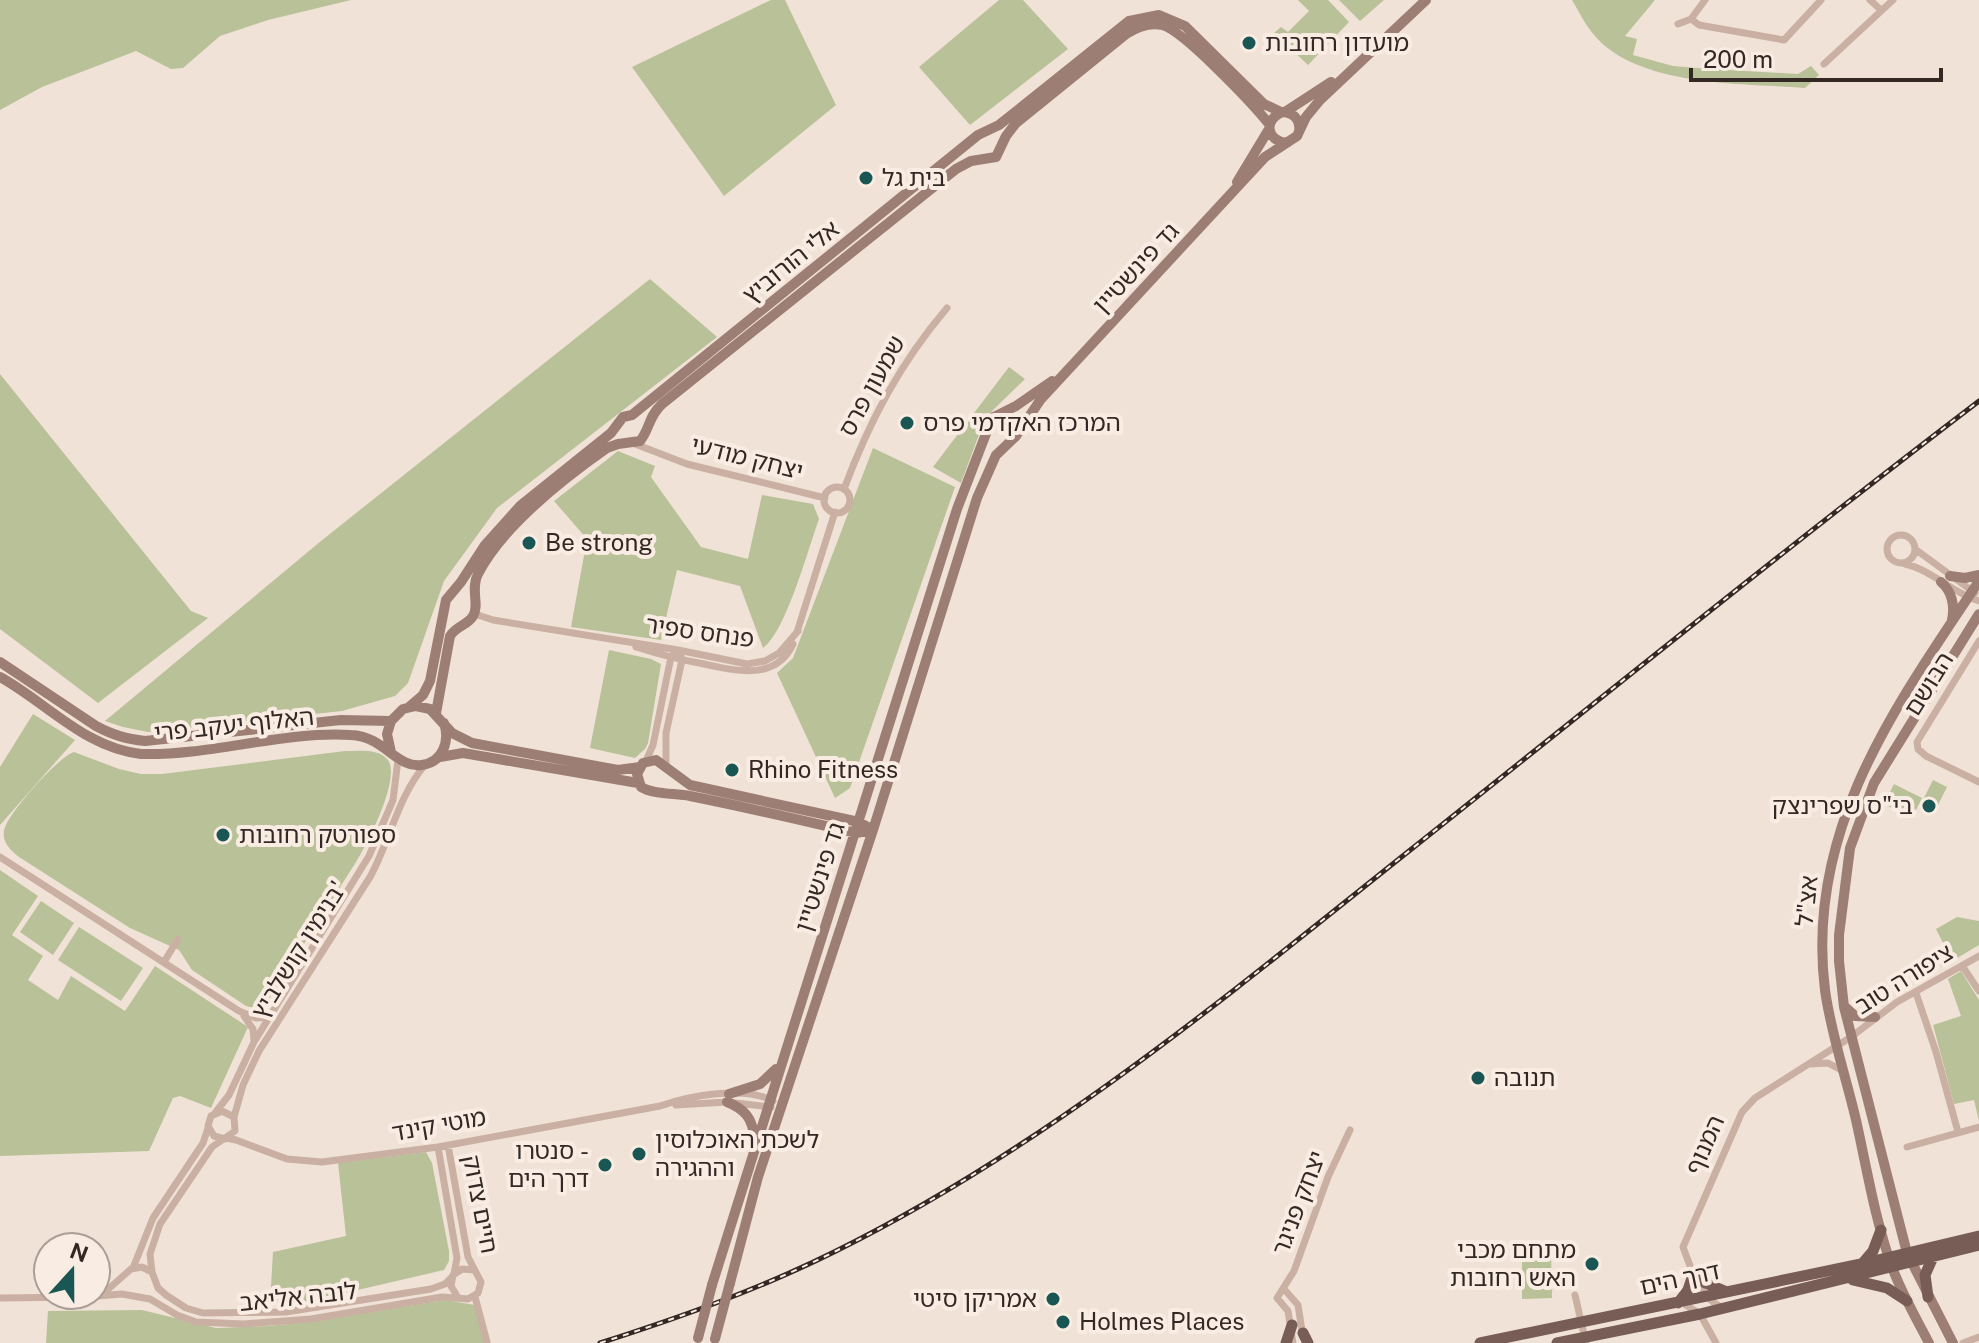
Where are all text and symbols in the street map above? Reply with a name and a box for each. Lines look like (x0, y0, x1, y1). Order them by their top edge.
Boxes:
place label: מועדון רחובות (1265, 28, 1409, 56)
scale bar (1691, 32, 1941, 82)
marker: מועדון רחובות (1240, 34, 1258, 52)
text: 200 m (1703, 45, 1773, 73)
place label: בית גל (882, 163, 946, 191)
marker: בית גל (857, 169, 875, 187)
street label: אלי הורוביץ (737, 214, 844, 308)
street label: גד פינשטיין (1086, 216, 1184, 318)
street label: שמעון פרס (832, 330, 910, 441)
place label: המרכז האקדמי פרס (923, 408, 1121, 436)
marker: המרכז האקדמי פרס (898, 414, 916, 432)
street label: יצחק מודעי (688, 430, 806, 484)
place label: Be strong (545, 528, 653, 556)
marker: Be strong (520, 534, 538, 552)
street label: פנחס ספיר (644, 610, 756, 652)
street label: הבושם (1898, 646, 1959, 720)
street label: האלוף יעקב פרי (153, 702, 315, 746)
place label: Rhino Fitness (748, 755, 898, 783)
marker: Rhino Fitness (723, 761, 741, 779)
place label: בי"ס שפרינצק (1772, 791, 1913, 819)
marker: בי"ס שפרינצק (1920, 797, 1938, 815)
street label: גד פינשטיין (788, 819, 850, 935)
place label: ספורטק רחובות (239, 820, 396, 848)
marker: ספורטק רחובות (214, 826, 232, 844)
street label: אצ"ל (1789, 874, 1823, 928)
street label: בנימין קושלביץ' (245, 876, 352, 1023)
street label: ציפורה טוב (1849, 937, 1958, 1019)
place label: תנובה (1494, 1063, 1555, 1091)
marker: תנובה (1469, 1069, 1487, 1087)
street label: מוטי קינד (390, 1102, 488, 1146)
street label: המנוף (1679, 1111, 1730, 1179)
place label: לשכת האוכלוסין וההגירה (655, 1125, 819, 1181)
place label: סנטרו - דרך הים (508, 1136, 589, 1192)
marker: לשכת האוכלוסין וההגירה (630, 1145, 648, 1163)
street label: יצחק פניגר (1265, 1147, 1331, 1259)
street label: חיים צדוק (458, 1152, 504, 1255)
marker: סנטרו - דרך הים (596, 1156, 614, 1174)
north arrow (32, 1231, 112, 1311)
place label: מתחם מכבי האש רחובות (1450, 1235, 1576, 1291)
text: N (66, 1237, 92, 1268)
marker: מתחם מכבי האש רחובות (1583, 1255, 1601, 1273)
street label: דרך הים (1637, 1256, 1722, 1300)
street label: לובה אליאב (238, 1276, 358, 1316)
place label: אמריקן סיטי (913, 1284, 1037, 1312)
marker: אמריקן סיטי (1044, 1290, 1062, 1308)
place label: Holmes Places (1079, 1307, 1244, 1335)
marker: Holmes Places (1054, 1313, 1072, 1331)

